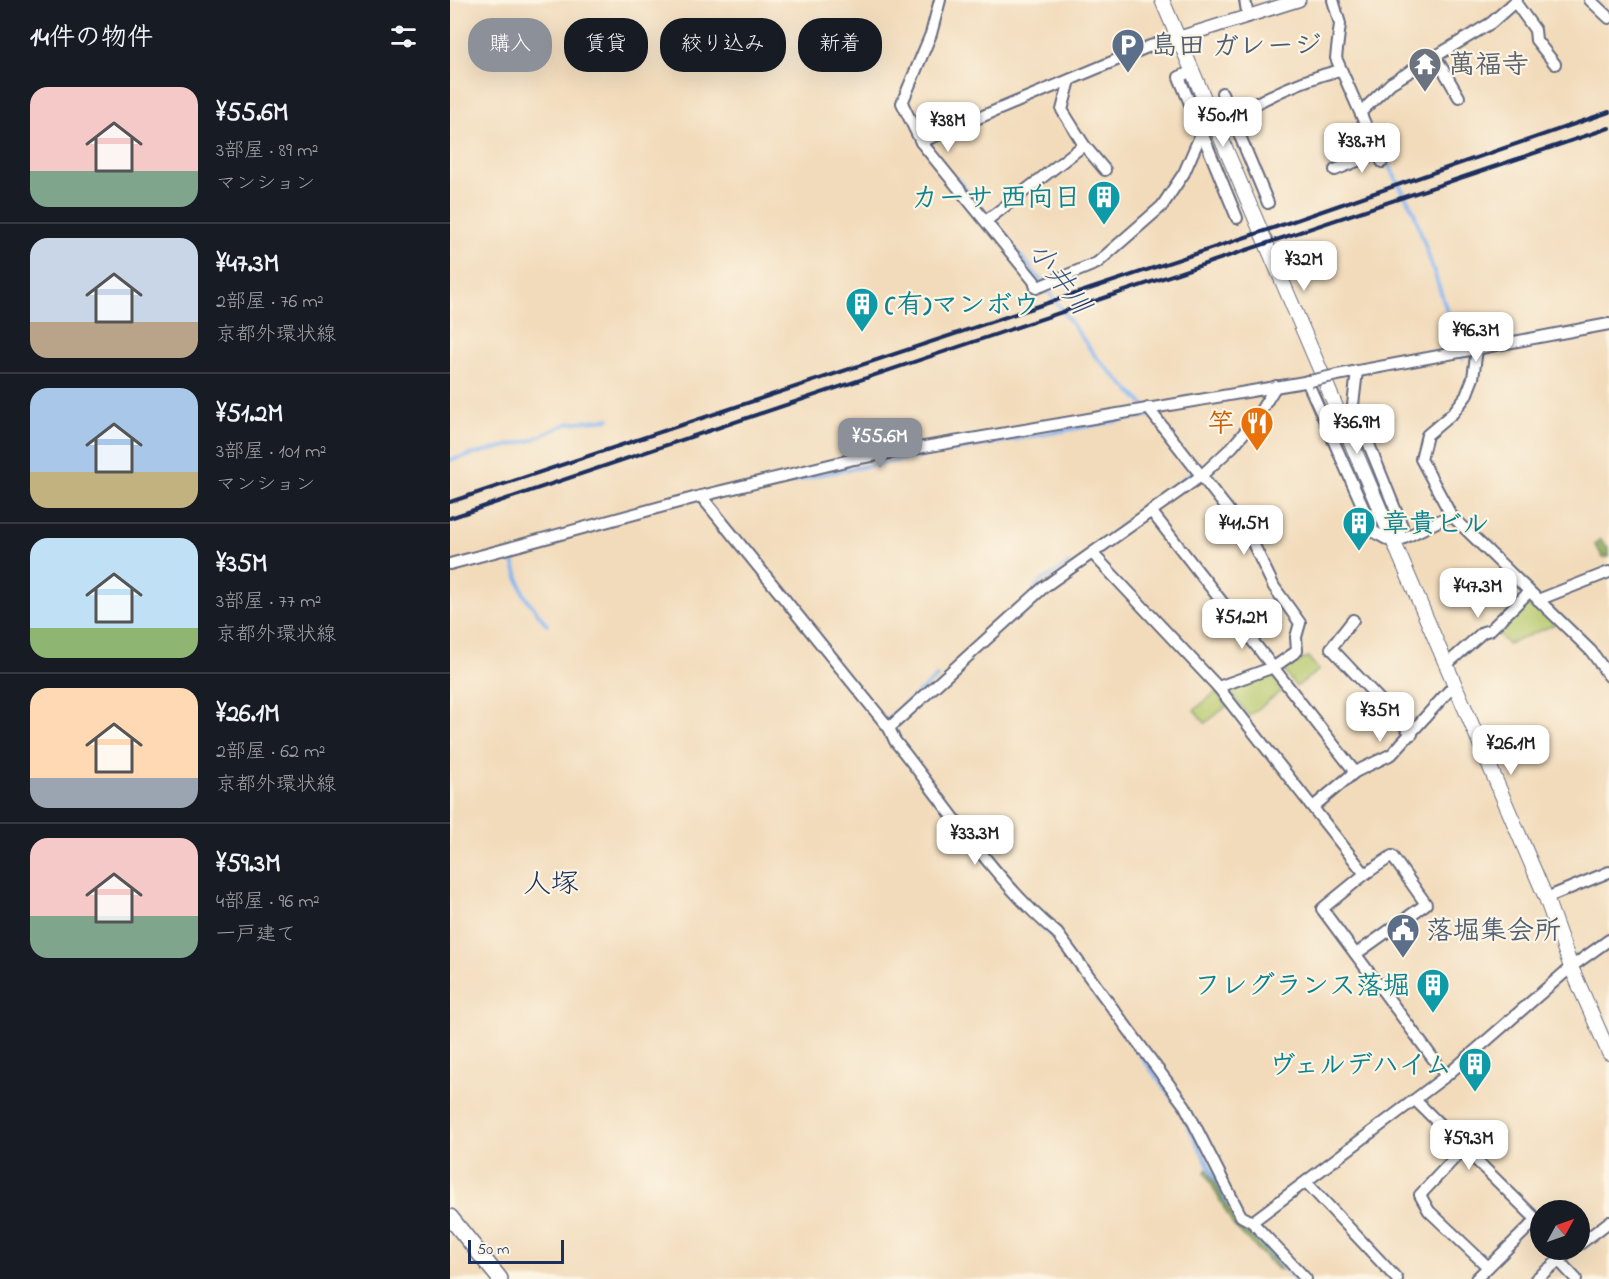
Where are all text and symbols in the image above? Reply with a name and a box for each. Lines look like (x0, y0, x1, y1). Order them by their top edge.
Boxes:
chip: 購入 (468, 18, 552, 72)
chip: 賃貸 (564, 18, 648, 72)
chip: 絞り込み (660, 18, 786, 72)
chip: 新着 (798, 18, 882, 72)
text: 14件の物件 (30, 20, 153, 58)
icon: filters (387, 20, 420, 53)
parking icon: 島田 ガレージ (1110, 27, 1146, 74)
place label: 島田 ガレージ (1151, 28, 1321, 67)
temple icon: 萬福寺 (1407, 46, 1443, 93)
place label: 萬福寺 (1448, 47, 1529, 86)
text: ¥55.6M (216, 95, 288, 133)
pin: ¥50.1M (1174, 97, 1272, 148)
pin: ¥38M (912, 102, 984, 153)
text: ¥50.1M (1198, 102, 1248, 131)
text: ¥38M (930, 107, 966, 136)
icon: home (78, 111, 150, 183)
pin: ¥38.7M (1313, 123, 1411, 174)
text: ¥38.7M (1338, 128, 1386, 157)
text: 3部屋 · 89 m² (216, 137, 319, 166)
text: マンション (216, 170, 315, 199)
building icon: カーサ 西向日 (1086, 179, 1122, 226)
place label: カーサ 西向日 (911, 180, 1081, 219)
water label: 小井川 (1017, 234, 1100, 326)
pin: ¥32M (1268, 241, 1340, 292)
text: ¥47.3M (216, 246, 279, 284)
text: ¥32M (1285, 246, 1323, 275)
icon: home (78, 262, 150, 334)
building icon: (有)マンボウ (844, 286, 880, 333)
place label: (有)マンボウ (885, 287, 1039, 326)
text: 2部屋 · 76 m² (216, 288, 324, 317)
pin: ¥96.3M (1427, 312, 1525, 363)
text: ¥96.3M (1452, 317, 1500, 346)
text: 京都外環状線 (216, 321, 336, 350)
text: ¥51.2M (216, 396, 283, 434)
pin: ¥36.9M (1308, 404, 1406, 455)
restaurant icon: 竿 (1239, 405, 1275, 452)
place label: 竿 (1207, 406, 1234, 445)
text: ¥36.9M (1333, 409, 1381, 438)
icon: home (78, 412, 150, 484)
pin: ¥55.6M (831, 418, 929, 469)
text: ¥55.6M (852, 423, 908, 452)
text: 3部屋 · 101 m² (216, 438, 326, 467)
text: マンション (216, 471, 315, 500)
pin: ¥41.5M (1195, 505, 1293, 556)
building icon: 章貴ビル (1341, 505, 1377, 552)
place label: 章貴ビル (1382, 506, 1489, 545)
text: ¥41.5M (1219, 510, 1269, 539)
text: ¥35M (216, 546, 268, 584)
icon: home (78, 562, 150, 634)
pin: ¥47.3M (1429, 568, 1527, 619)
text: ¥47.3M (1454, 573, 1502, 602)
text: 3部屋 · 77 m² (216, 588, 321, 617)
pin: ¥51.2M (1193, 599, 1291, 650)
text: ¥51.2M (1216, 604, 1268, 633)
text: 京都外環状線 (216, 621, 336, 650)
pin: ¥35M (1344, 692, 1416, 743)
text: ¥26.1M (216, 696, 280, 734)
text: ¥35M (1360, 697, 1400, 726)
icon: home (78, 712, 150, 784)
pin: ¥26.1M (1462, 725, 1560, 776)
text: ¥26.1M (1486, 730, 1536, 759)
text: 2部屋 · 62 m² (216, 738, 325, 767)
text: 京都外環状線 (216, 771, 336, 800)
pin: ¥33.3M (926, 815, 1024, 866)
text: ¥33.3M (951, 820, 999, 849)
text: ¥59.3M (216, 846, 281, 884)
icon: home (78, 862, 150, 934)
district label: 人塚 (523, 865, 579, 906)
text: 4部屋 · 96 m² (216, 888, 320, 917)
public building icon: 落堀集会所 (1385, 912, 1421, 959)
place label: 落堀集会所 (1426, 913, 1561, 952)
text: 一戸建て (216, 921, 296, 950)
building icon: フレグランス落堀 (1415, 967, 1451, 1014)
place label: フレグランス落堀 (1194, 968, 1410, 1007)
building icon: ヴェルデハイム (1457, 1046, 1493, 1093)
place label: ヴェルデハイム (1268, 1047, 1452, 1086)
pin: ¥59.3M (1420, 1120, 1518, 1171)
text: ¥59.3M (1444, 1125, 1494, 1154)
north arrow (1530, 1200, 1590, 1260)
map controls (1530, 1200, 1590, 1260)
scale bar (468, 1237, 564, 1264)
text: 50 m (477, 1238, 509, 1262)

